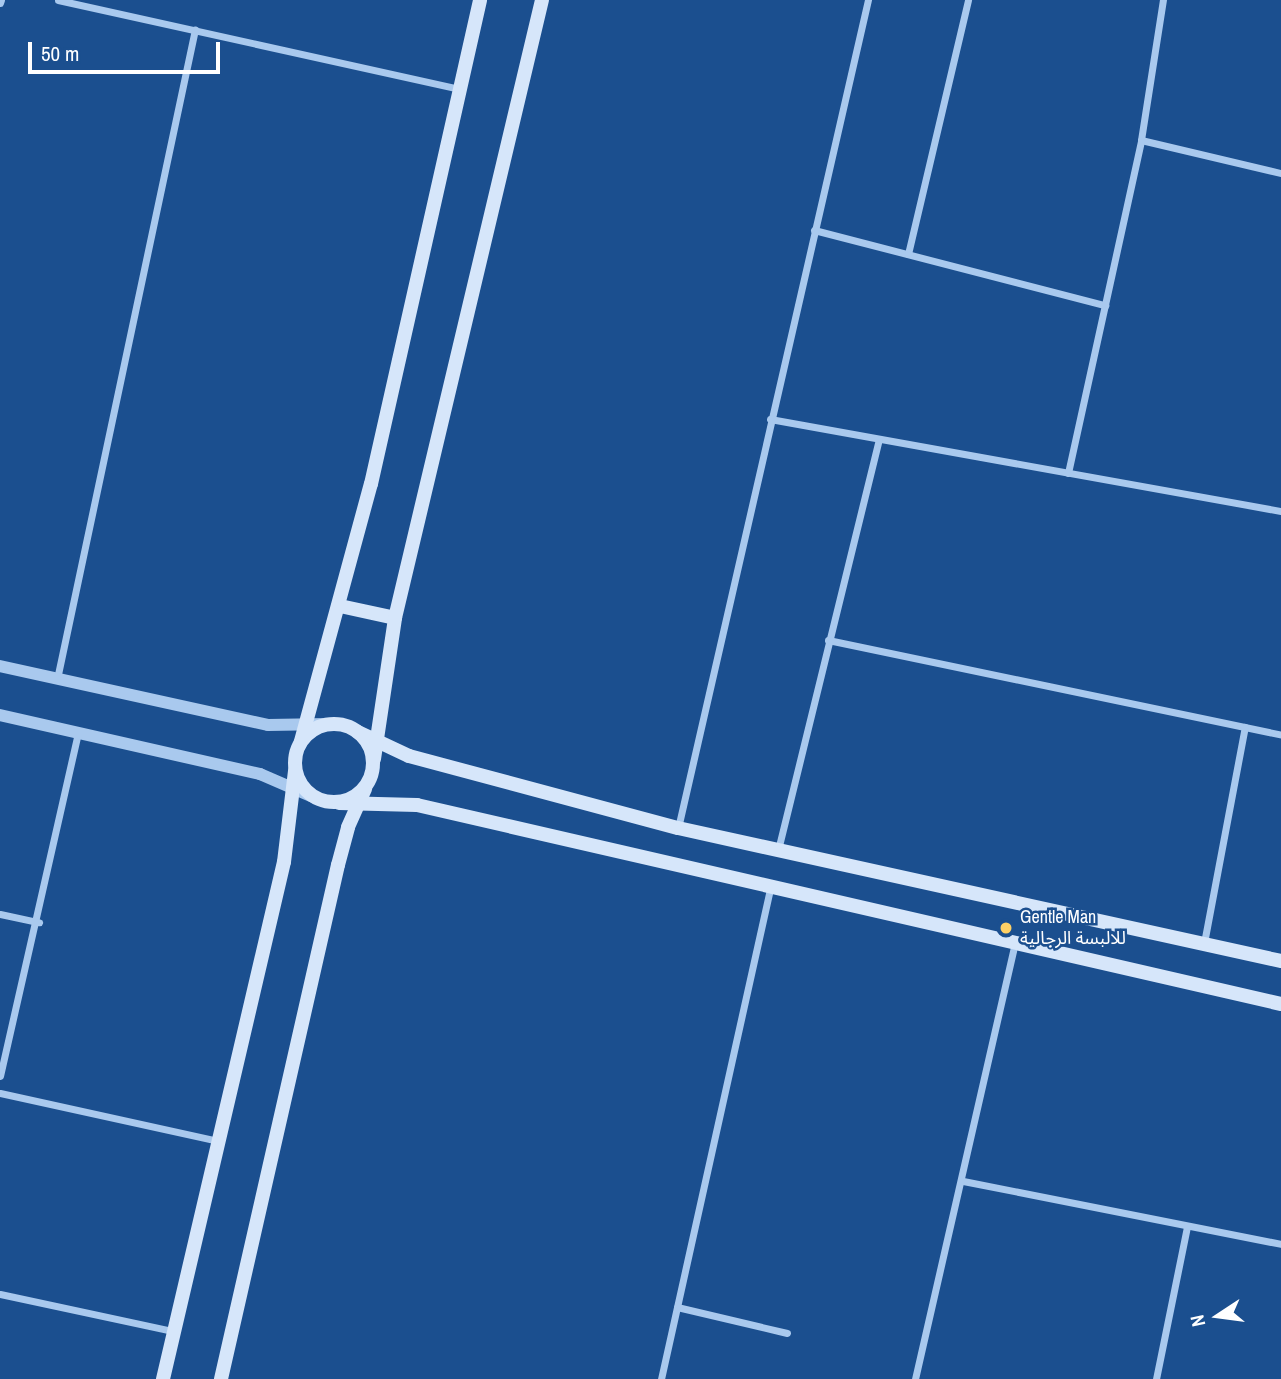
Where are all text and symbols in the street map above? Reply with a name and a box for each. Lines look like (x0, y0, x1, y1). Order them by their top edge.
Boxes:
scale bar (32, 28, 224, 72)
text: 50 m (41, 39, 79, 68)
place label: Gentle Man للالبسة الرجالية (1020, 907, 1126, 950)
marker: Gentle Man للالبسة الرجالية (998, 920, 1014, 936)
north arrow (1183, 1281, 1253, 1351)
text: N (1184, 1312, 1211, 1329)

